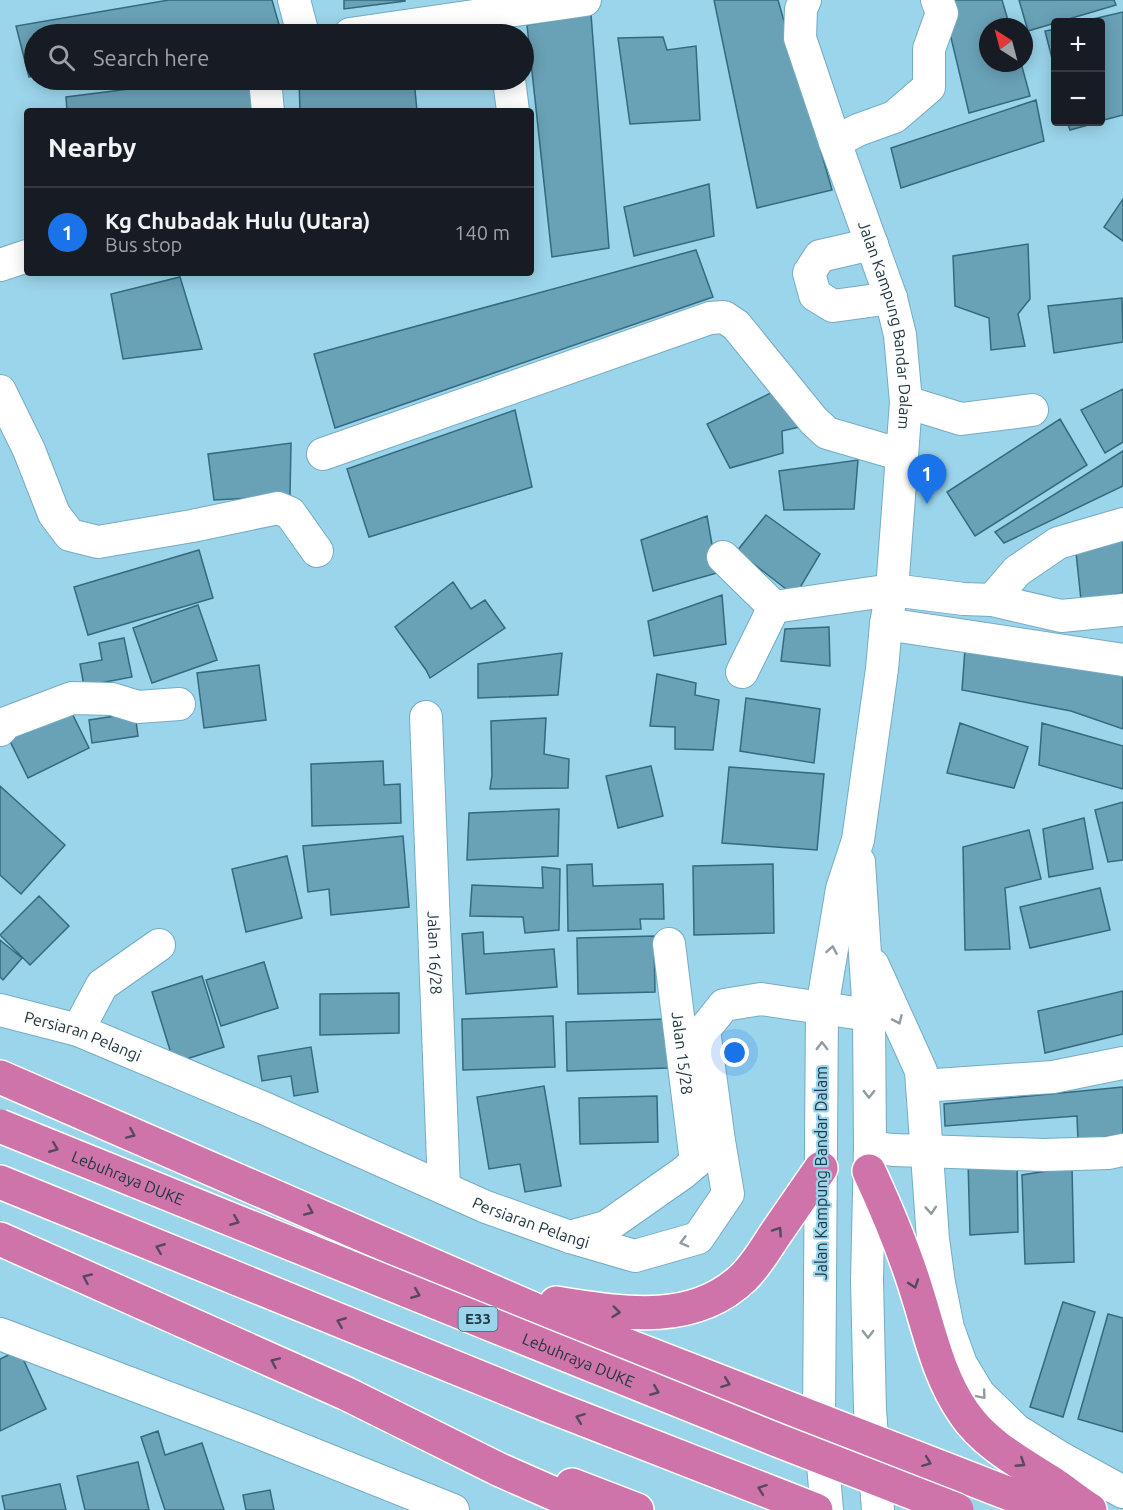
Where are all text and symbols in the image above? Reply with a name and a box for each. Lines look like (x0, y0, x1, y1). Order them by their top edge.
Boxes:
north arrow (979, 18, 1033, 72)
map controls (1051, 18, 1105, 126)
button: + (1051, 18, 1105, 72)
search box (24, 24, 534, 90)
icon: search (45, 41, 78, 74)
text: Search here (93, 45, 209, 70)
button: − (1051, 72, 1105, 126)
text: Nearby (48, 133, 136, 162)
text: Kg Chubadak Hulu (Utara) (105, 208, 370, 233)
street label: Jalan Kampung Bandar Dalam (855, 218, 915, 430)
text: 1 (62, 221, 73, 244)
text: 140 m (454, 221, 510, 244)
text: Bus stop (105, 233, 182, 256)
pin: 1 (908, 454, 946, 504)
street label: Jalan 16/28 (424, 911, 446, 995)
one-way arrow (825, 945, 838, 955)
street label: Persiaran Pelangi (22, 1008, 144, 1065)
street label: Jalan 15/28 (668, 1011, 697, 1096)
one-way arrow (890, 1014, 902, 1025)
your location (720, 1038, 749, 1067)
one-way arrow (816, 1042, 828, 1051)
street label: Jalan Kampung Bandar Dalam (812, 1066, 830, 1280)
one-way arrow (863, 1090, 875, 1099)
one-way arrow (124, 1127, 135, 1139)
one-way arrow (48, 1141, 59, 1153)
street label: Lebuhraya DUKE (69, 1147, 187, 1208)
street label: Persiaran Pelangi (470, 1193, 592, 1251)
one-way arrow (303, 1204, 314, 1216)
one-way arrow (924, 1206, 937, 1215)
one-way arrow (229, 1214, 240, 1226)
one-way arrow (771, 1227, 782, 1238)
one-way arrow (679, 1235, 690, 1247)
one-way arrow (155, 1243, 166, 1255)
one-way arrow (82, 1273, 93, 1285)
one-way arrow (907, 1278, 919, 1289)
one-way arrow (410, 1287, 421, 1299)
one-way arrow (611, 1305, 620, 1317)
road number: E33 (458, 1307, 498, 1331)
one-way arrow (336, 1316, 346, 1329)
street label: Lebuhraya DUKE (520, 1329, 637, 1391)
one-way arrow (862, 1330, 874, 1339)
one-way arrow (270, 1357, 281, 1369)
one-way arrow (720, 1376, 731, 1388)
one-way arrow (649, 1384, 660, 1396)
one-way arrow (975, 1388, 986, 1399)
one-way arrow (575, 1413, 586, 1425)
one-way arrow (921, 1455, 931, 1468)
one-way arrow (1015, 1456, 1025, 1468)
one-way arrow (757, 1484, 768, 1496)

